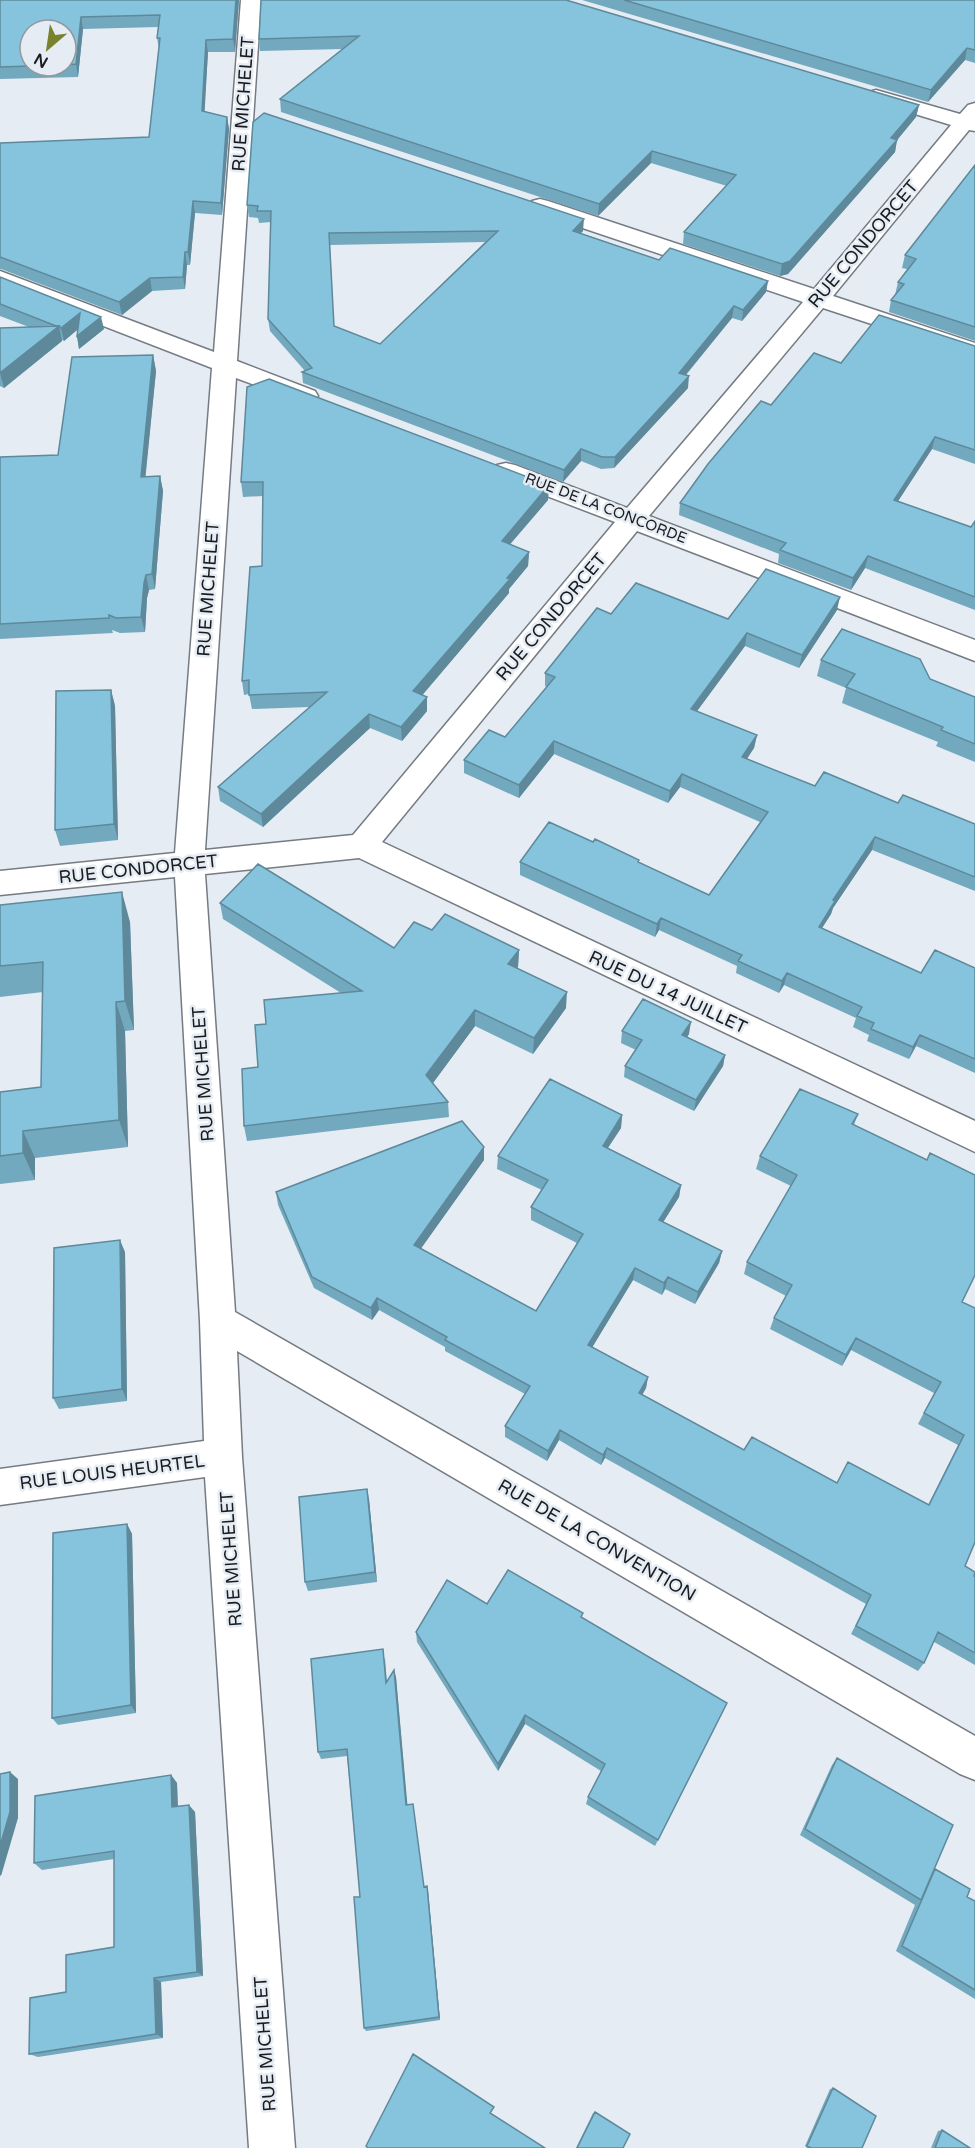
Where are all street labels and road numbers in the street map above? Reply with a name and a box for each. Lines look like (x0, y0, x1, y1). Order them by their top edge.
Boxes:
street label: RUE MICHELET (227, 36, 259, 172)
street label: RUE CONDORCET (803, 176, 923, 312)
street label: RUE DE LA CONCORDE (523, 469, 689, 547)
street label: RUE MICHELET (192, 521, 224, 657)
street label: RUE CONDORCET (491, 549, 611, 685)
street label: RUE CONDORCET (57, 850, 219, 888)
street label: RUE DU 14 JUILLET (585, 946, 751, 1038)
street label: RUE MICHELET (187, 1006, 219, 1142)
street label: RUE LOUIS HEURTEL (18, 1450, 207, 1494)
street label: RUE DE LA CONVENTION (494, 1474, 700, 1606)
street label: RUE MICHELET (215, 1491, 247, 1627)
street label: RUE MICHELET (249, 1976, 281, 2112)

